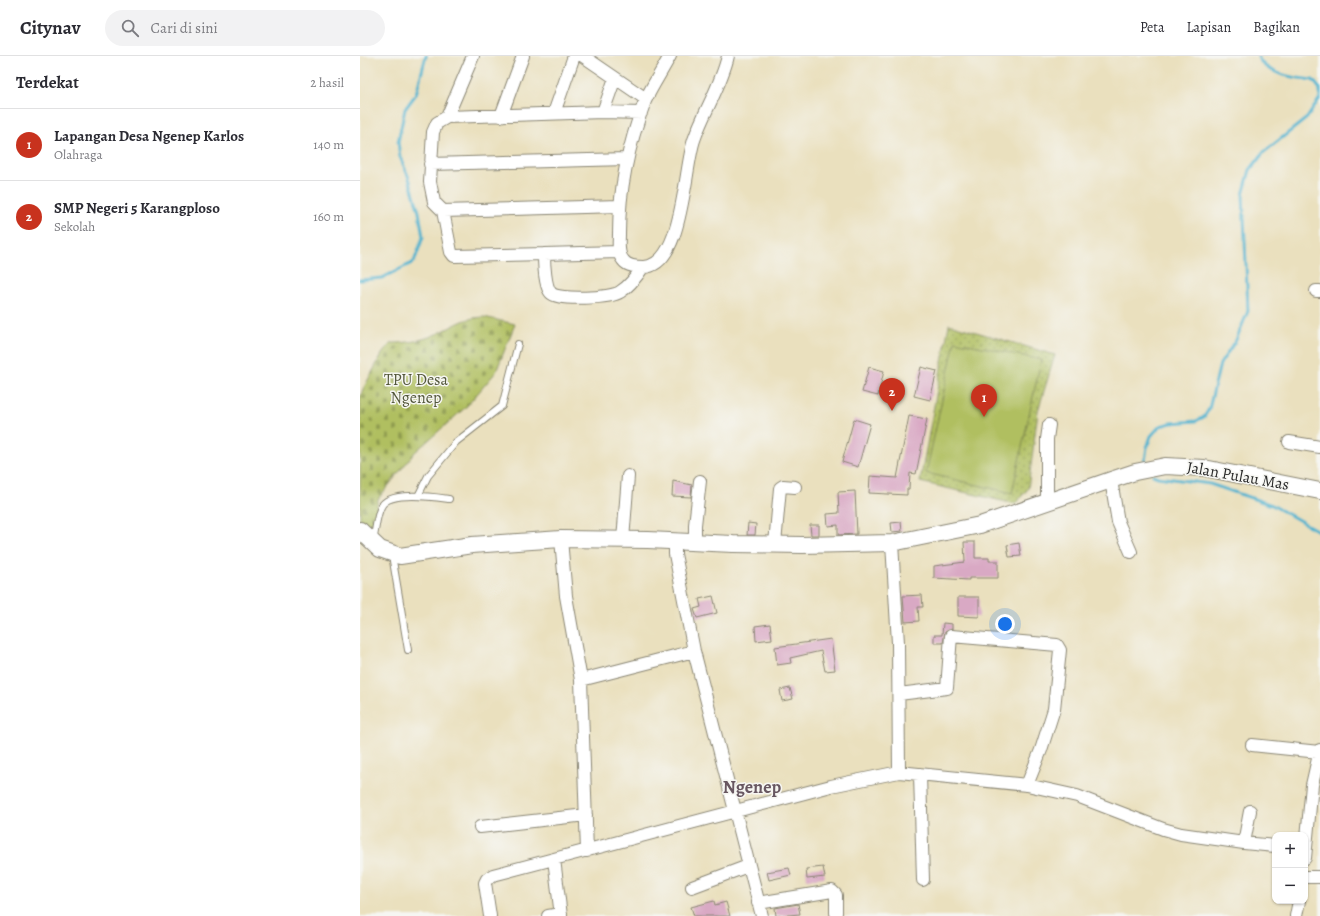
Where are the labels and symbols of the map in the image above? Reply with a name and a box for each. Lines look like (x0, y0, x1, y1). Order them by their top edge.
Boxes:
park label: TPU Desa Ngenep (384, 369, 449, 409)
pin: 2 (879, 378, 905, 411)
pin: 1 (971, 384, 997, 417)
street label: Jalan Pulau Mas (1185, 456, 1291, 496)
your location (995, 614, 1015, 634)
district label: Ngenep (723, 775, 782, 799)

